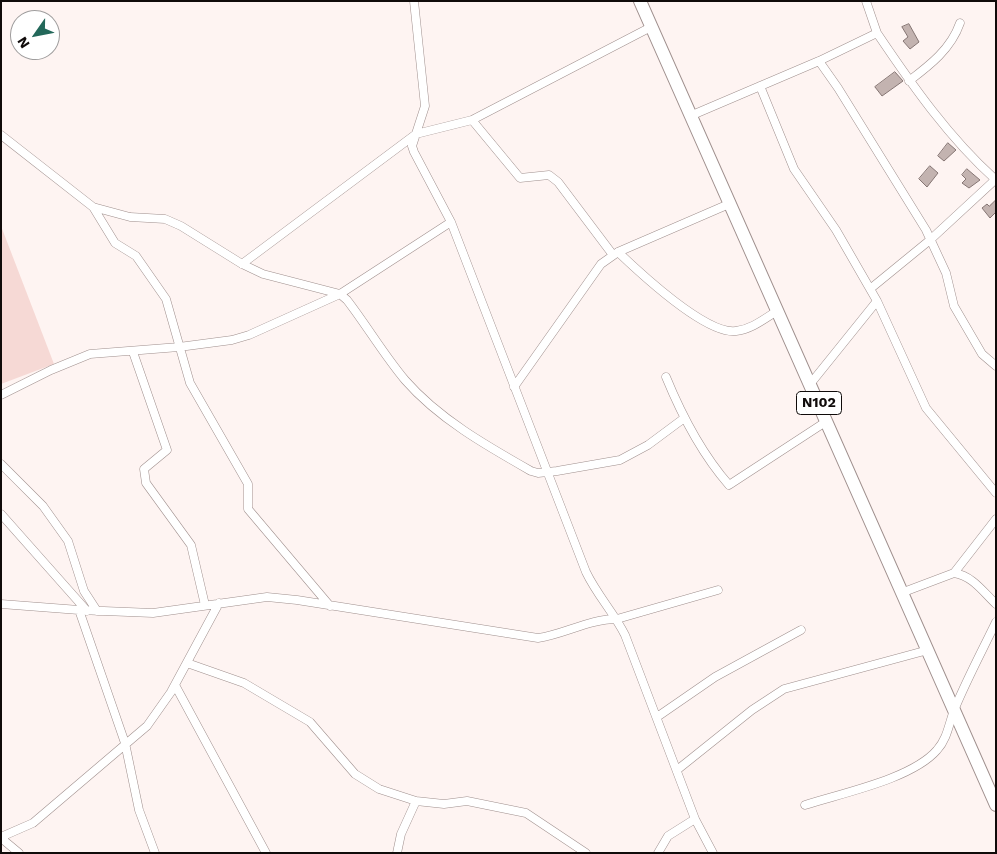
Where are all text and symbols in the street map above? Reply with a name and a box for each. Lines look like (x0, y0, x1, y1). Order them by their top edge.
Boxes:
north arrow (10, 10, 60, 60)
text: N (14, 34, 33, 51)
road number: N102 (796, 392, 842, 414)

